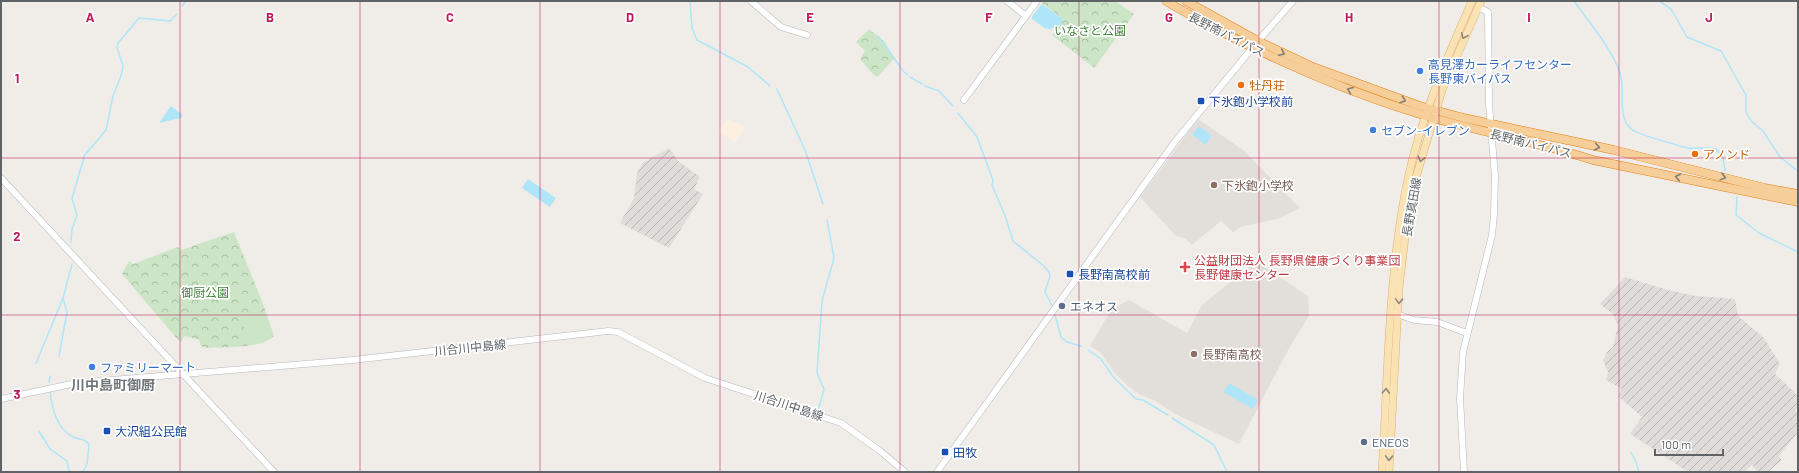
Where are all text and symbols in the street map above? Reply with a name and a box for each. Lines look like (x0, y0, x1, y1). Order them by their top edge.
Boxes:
text: A (86, 9, 95, 25)
text: B (266, 9, 274, 25)
text: C (446, 9, 454, 25)
text: D (626, 9, 634, 25)
text: E (806, 9, 814, 25)
text: F (985, 9, 993, 25)
text: G (1165, 9, 1173, 25)
street label: 長野南バイパス (1187, 9, 1267, 59)
text: H (1345, 9, 1353, 25)
text: I (1527, 9, 1531, 25)
text: J (1705, 9, 1713, 25)
park label: いなさと公園 (1054, 23, 1126, 37)
one-way arrow (1461, 32, 1469, 40)
one-way arrow (1277, 48, 1285, 56)
place label: 高見澤カーライフセンター 長野東バイパス (1428, 57, 1572, 85)
marker: 高見澤カーライフセンター 長野東バイパス (1415, 66, 1425, 76)
text: 1 (15, 70, 19, 86)
place label: 牡丹荘 (1249, 78, 1285, 92)
marker: 牡丹荘 (1236, 80, 1246, 90)
one-way arrow (1346, 86, 1353, 94)
place label: 下氷鉋小学校前 (1209, 94, 1293, 108)
one-way arrow (1399, 95, 1406, 104)
marker: 下氷鉋小学校前 (1196, 96, 1206, 106)
place label: セブン-イレブン (1381, 123, 1470, 137)
marker: セブン-イレブン (1368, 125, 1378, 135)
street label: 長野南バイパス (1489, 126, 1573, 160)
one-way arrow (1594, 142, 1600, 151)
place label: アノンド (1703, 147, 1750, 161)
marker: アノンド (1690, 149, 1700, 159)
one-way arrow (1417, 155, 1426, 162)
one-way arrow (1720, 173, 1726, 181)
one-way arrow (1675, 174, 1681, 182)
street label: 長野真田線 (1399, 176, 1423, 238)
place label: 下氷鉋小学校 (1222, 178, 1294, 192)
marker: 下氷鉋小学校 (1209, 180, 1219, 190)
text: 2 (13, 228, 21, 244)
place label: 公益財団法人 長野県健康づくり事業団 長野健康センター (1194, 253, 1400, 281)
marker: 公益財団法人 長野県健康づくり事業団 長野健康センター (1179, 261, 1191, 273)
place label: 長野南高校前 (1078, 267, 1150, 281)
marker: 長野南高校前 (1065, 269, 1075, 279)
park label: 御厨公園 (181, 285, 229, 299)
one-way arrow (1394, 298, 1403, 304)
place label: エネオス (1070, 299, 1118, 313)
marker: エネオス (1057, 301, 1067, 311)
street label: 川合川中島線 (433, 336, 507, 358)
place label: 長野南高校 (1202, 347, 1262, 361)
marker: 長野南高校 (1189, 349, 1199, 359)
place label: ファミリーマート (100, 360, 196, 374)
marker: ファミリーマート (87, 362, 97, 372)
district label: 川中島町御厨 (71, 376, 155, 393)
text: 3 (13, 386, 21, 402)
street label: 川合川中島線 (753, 387, 825, 423)
one-way arrow (1382, 388, 1391, 394)
place label: 大沢組公民館 (115, 424, 187, 438)
marker: 大沢組公民館 (102, 426, 112, 436)
scale bar (1655, 431, 1723, 457)
place label: ENEOS (1372, 435, 1409, 449)
marker: ENEOS (1359, 437, 1369, 447)
text: 100 m (1661, 437, 1691, 451)
place label: 田牧 (953, 445, 977, 459)
marker: 田牧 (940, 447, 950, 457)
one-way arrow (1385, 455, 1394, 461)

